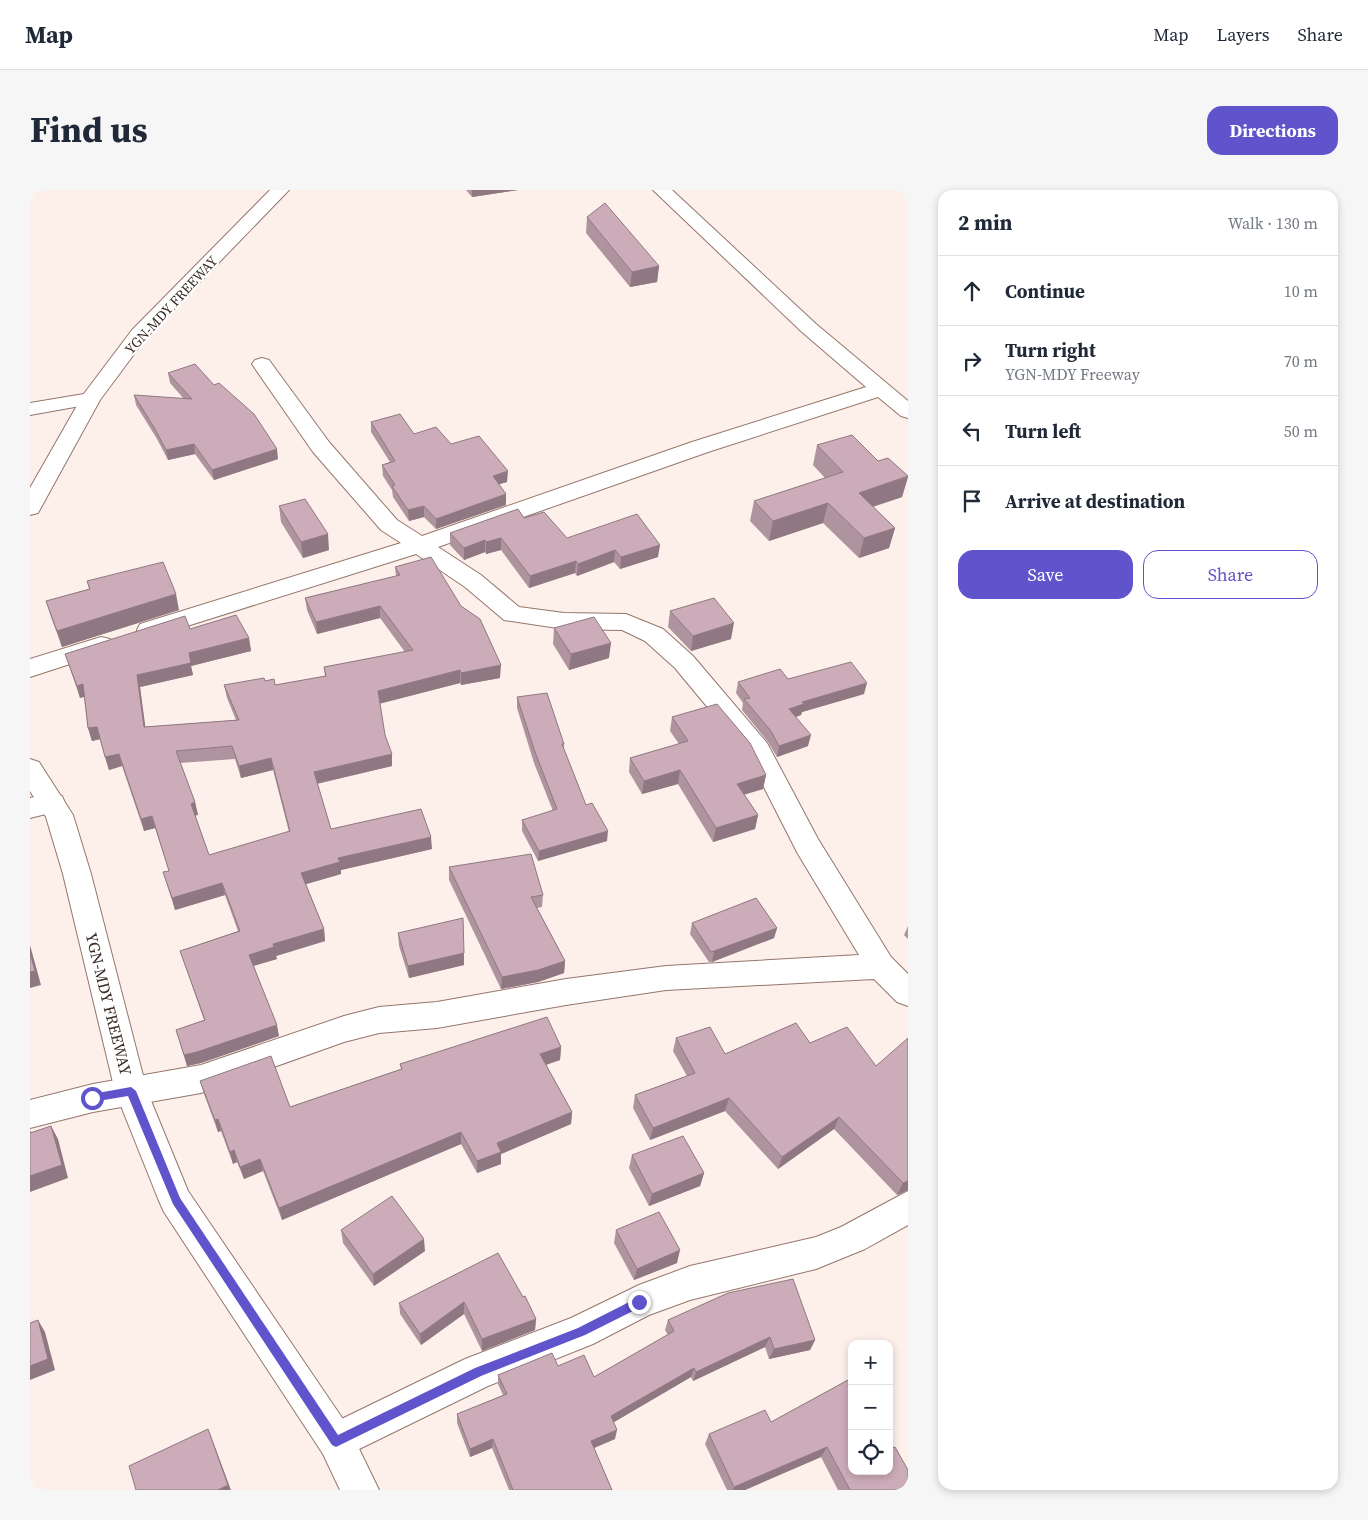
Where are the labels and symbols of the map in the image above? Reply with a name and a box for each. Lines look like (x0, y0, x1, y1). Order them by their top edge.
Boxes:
street label: YGN-MDY FREEWAY (120, 251, 222, 359)
street label: YGN-MDY FREEWAY (81, 930, 137, 1078)
route start (81, 1087, 104, 1110)
route end (628, 1291, 651, 1314)

